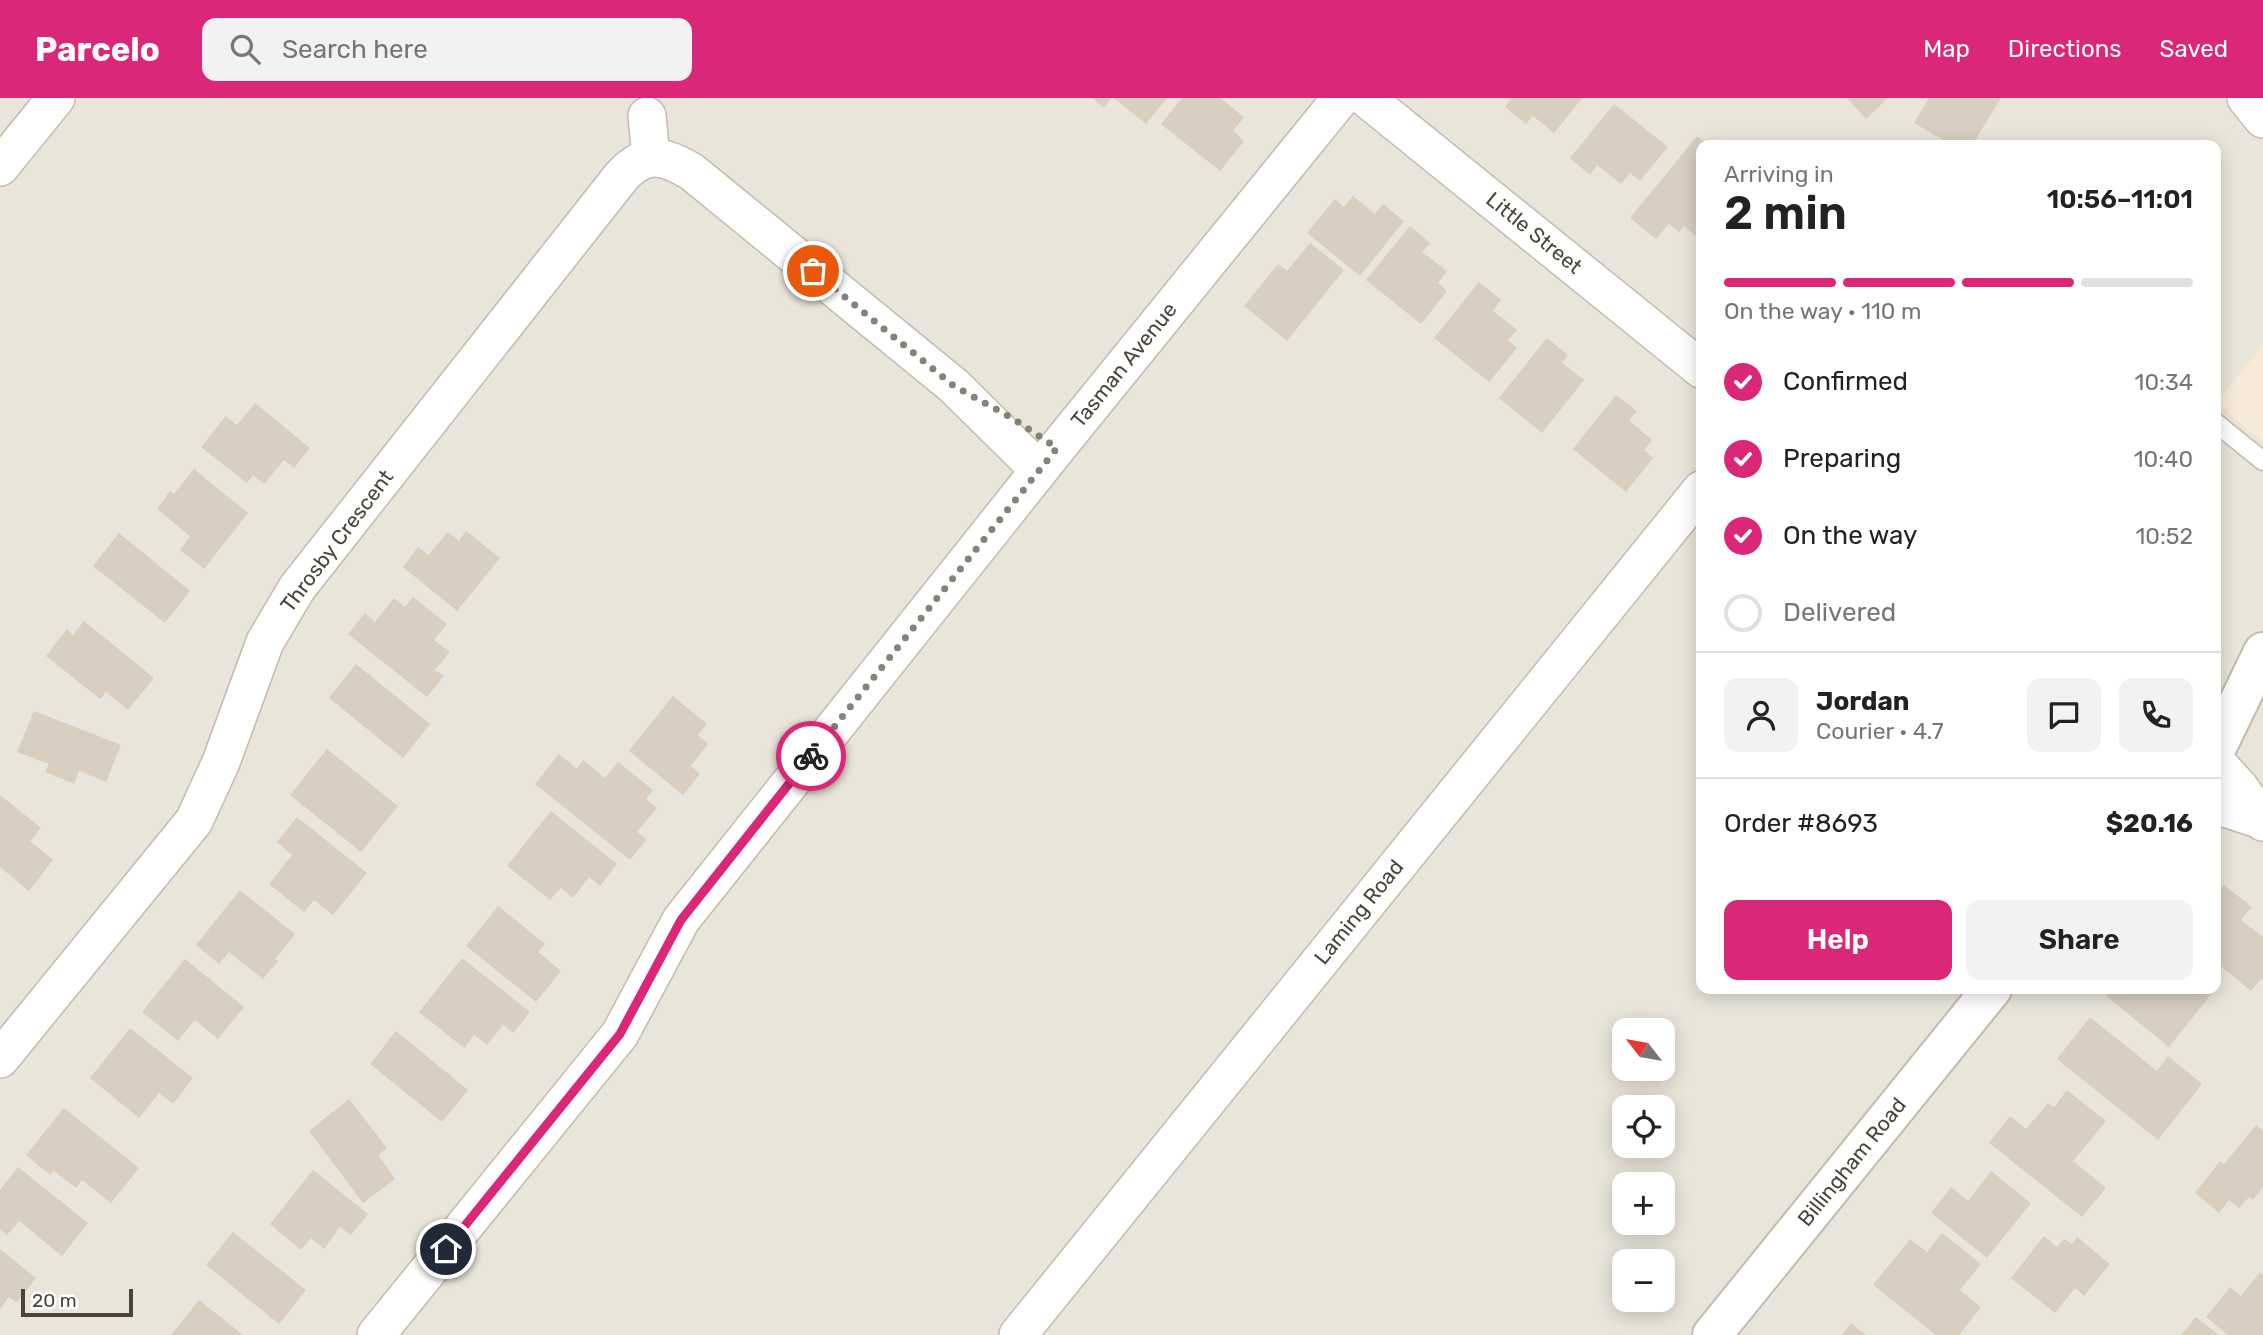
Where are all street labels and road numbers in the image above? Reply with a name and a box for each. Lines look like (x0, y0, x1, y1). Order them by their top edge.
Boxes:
street label: Little Street (1481, 186, 1587, 279)
street label: Tasman Avenue (1066, 297, 1182, 432)
street label: Throsby Crescent (275, 465, 398, 617)
street label: Laming Road (1309, 854, 1408, 969)
street label: Billingham Road (1792, 1093, 1911, 1231)

